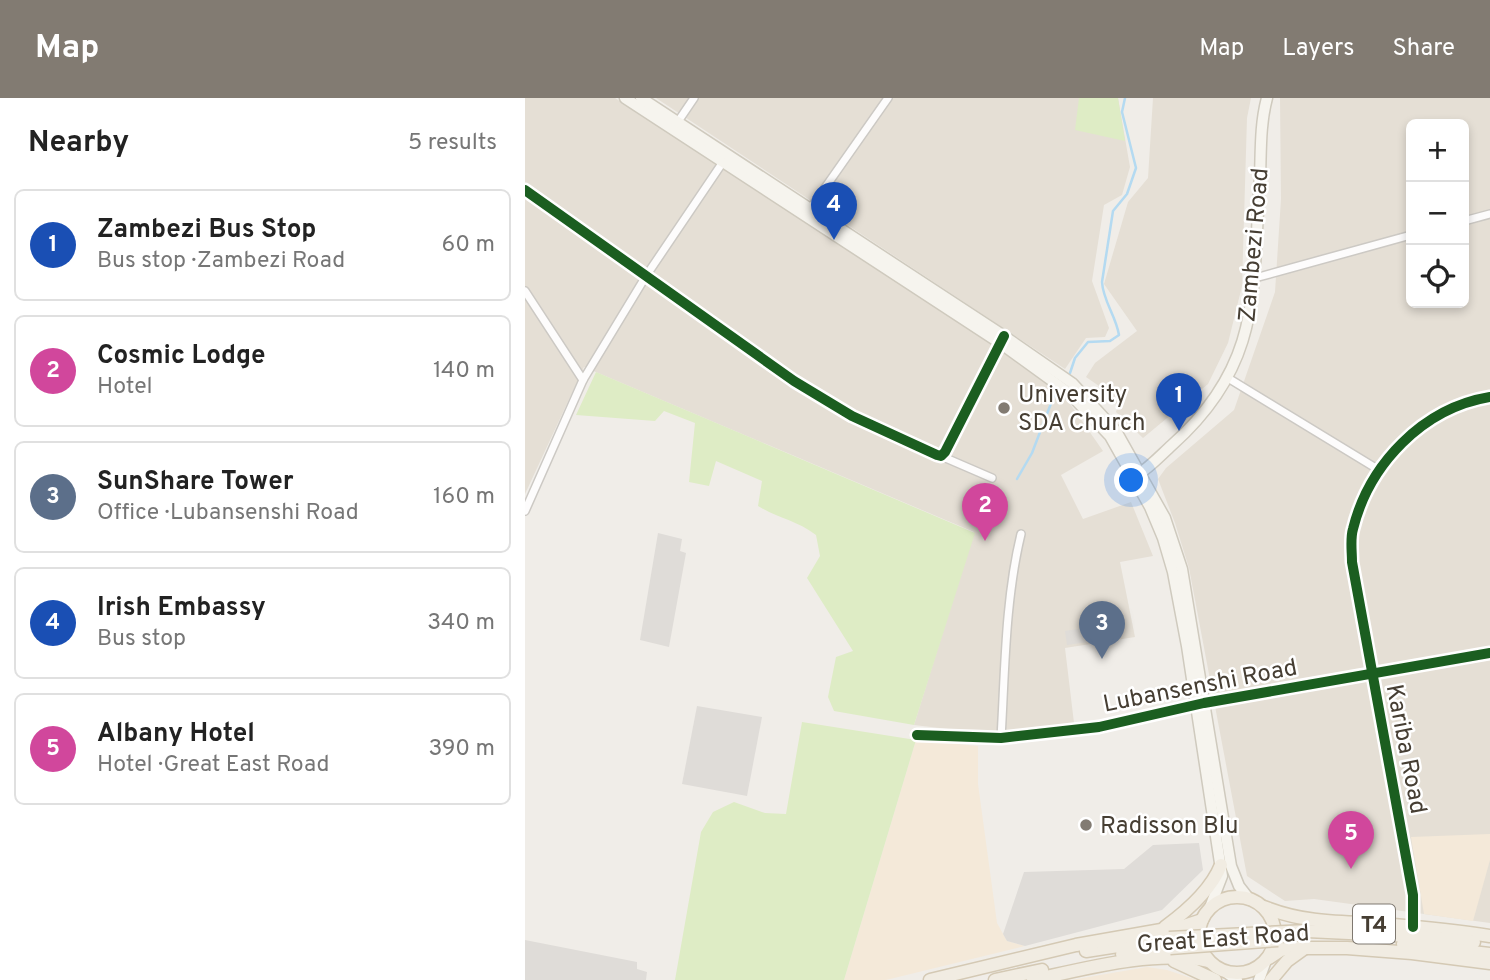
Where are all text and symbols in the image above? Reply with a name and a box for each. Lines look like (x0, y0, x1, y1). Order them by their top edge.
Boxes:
text: Map (35, 28, 99, 70)
text: Map (1199, 34, 1244, 64)
text: Layers (1282, 34, 1354, 64)
text: Share (1392, 34, 1455, 64)
map controls (1406, 119, 1469, 308)
button: + (1406, 119, 1469, 182)
text: Nearby (28, 125, 129, 162)
text: 5 results (408, 129, 497, 158)
street label: Zambezi Road (1233, 167, 1277, 324)
pin: 4 (811, 182, 857, 240)
button: − (1406, 182, 1469, 245)
text: Zambezi Bus Stop (97, 214, 316, 247)
text: 1 (48, 231, 58, 260)
text: 60 m (442, 231, 495, 260)
button: locate (1406, 245, 1469, 308)
text: Bus stop · Zambezi Road (97, 247, 345, 276)
text: Cosmic Lodge (97, 340, 265, 373)
text: 2 (46, 357, 60, 386)
text: 140 m (433, 357, 495, 386)
text: Hotel (97, 373, 153, 402)
pin: 1 (1156, 373, 1202, 431)
place label: University SDA Church (1018, 381, 1146, 439)
marker: University SDA Church (996, 400, 1012, 416)
your location (1114, 463, 1148, 497)
text: SunShare Tower (97, 466, 294, 499)
text: 3 (46, 483, 60, 512)
text: 160 m (433, 483, 495, 512)
pin: 2 (962, 483, 1008, 541)
text: Office · Lubansenshi Road (97, 499, 359, 528)
text: Irish Embassy (97, 592, 266, 625)
pin: 3 (1079, 601, 1125, 659)
text: 4 (46, 609, 60, 638)
text: 340 m (427, 609, 495, 638)
text: Bus stop (97, 625, 186, 654)
street label: Lubansenshi Road (1101, 653, 1300, 720)
street label: Kariba Road (1378, 682, 1432, 817)
text: Albany Hotel (97, 718, 255, 751)
text: 5 (46, 735, 60, 764)
text: 390 m (428, 735, 495, 764)
text: Hotel · Great East Road (97, 751, 329, 780)
pin: 5 (1328, 811, 1374, 869)
place label: Radisson Blu (1100, 812, 1239, 842)
marker: Radisson Blu (1078, 817, 1094, 833)
road number: T4 (1353, 904, 1395, 944)
street label: Great East Road (1136, 919, 1311, 961)

